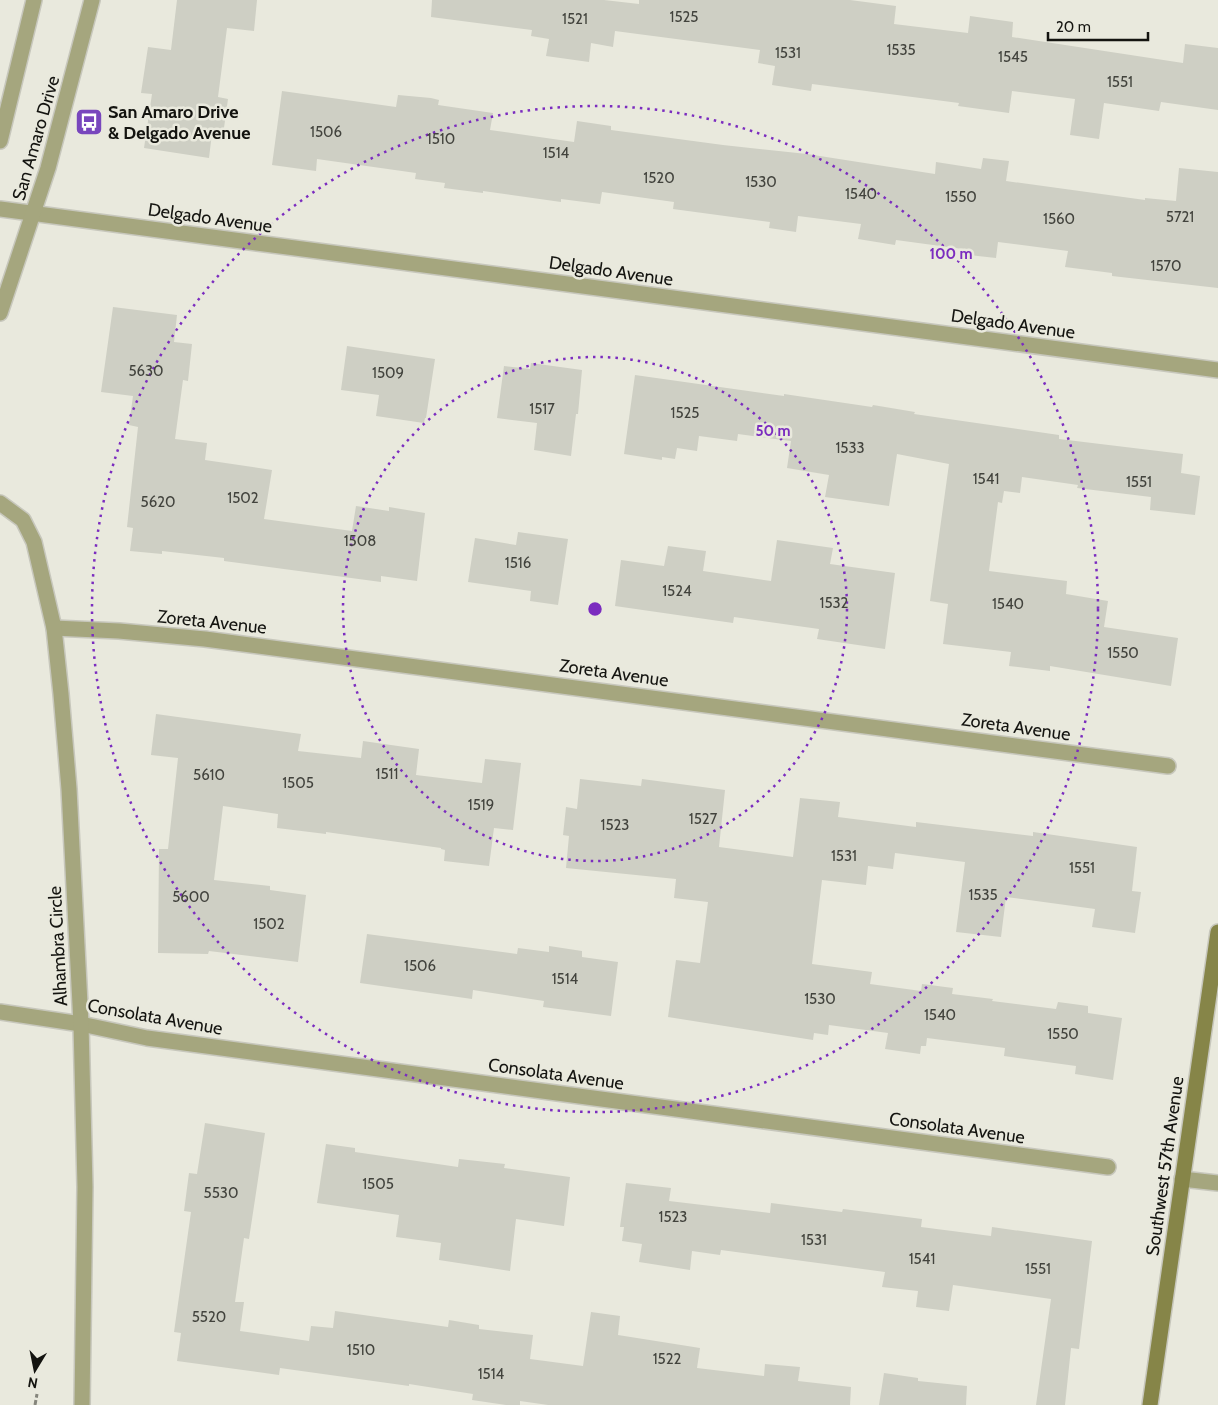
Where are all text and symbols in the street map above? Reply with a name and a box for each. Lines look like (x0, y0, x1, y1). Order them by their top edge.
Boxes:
house number: 1525 (670, 8, 698, 26)
house number: 1521 (562, 10, 588, 28)
scale bar (1048, 10, 1148, 42)
text: 20 m (1056, 18, 1091, 36)
house number: 1535 (886, 41, 916, 59)
house number: 1531 (775, 44, 801, 62)
house number: 1545 (998, 48, 1028, 66)
street label: San Amaro Drive (8, 73, 64, 203)
house number: 1551 (1107, 73, 1133, 91)
place label: San Amaro Drive & Delgado Avenue (108, 101, 250, 144)
bus stop icon: San Amaro Drive & Delgado Avenue (74, 107, 104, 137)
house number: 1506 (310, 123, 342, 141)
house number: 1510 (427, 130, 455, 148)
house number: 1514 (543, 144, 570, 162)
house number: 1520 (643, 169, 675, 187)
house number: 1530 (745, 173, 777, 191)
house number: 1540 (845, 185, 877, 203)
house number: 1550 (945, 188, 977, 206)
street label: Delgado Avenue (147, 198, 273, 238)
house number: 5721 (1166, 208, 1194, 226)
house number: 1560 (1043, 210, 1075, 228)
text: 100 m (929, 245, 973, 263)
street label: Delgado Avenue (548, 251, 674, 291)
house number: 1570 (1151, 257, 1181, 275)
street label: Delgado Avenue (950, 304, 1076, 344)
house number: 5630 (128, 362, 164, 380)
house number: 1509 (372, 364, 404, 382)
house number: 1517 (529, 400, 555, 418)
house number: 1525 (671, 404, 699, 422)
text: 50 m (755, 422, 791, 440)
house number: 1533 (835, 439, 865, 457)
house number: 1541 (973, 470, 999, 488)
house number: 1551 (1126, 473, 1152, 491)
house number: 1502 (227, 489, 259, 507)
house number: 5620 (141, 493, 175, 511)
house number: 1508 (344, 532, 376, 550)
house number: 1516 (505, 554, 531, 572)
house number: 1524 (662, 582, 692, 600)
house number: 1532 (820, 594, 849, 612)
house number: 1540 (992, 595, 1024, 613)
centre of rings (586, 600, 604, 618)
street label: Zoreta Avenue (156, 605, 268, 639)
house number: 1550 (1107, 644, 1139, 662)
street label: Zoreta Avenue (558, 654, 670, 692)
street label: Zoreta Avenue (960, 708, 1072, 746)
house number: 1511 (376, 765, 398, 783)
house number: 5610 (193, 766, 225, 784)
house number: 1505 (282, 774, 314, 792)
house number: 1519 (468, 796, 494, 814)
house number: 1527 (689, 810, 718, 828)
house number: 1523 (601, 816, 629, 834)
house number: 1531 (831, 847, 857, 865)
house number: 1551 (1069, 859, 1095, 877)
street label: Alhambra Circle (44, 885, 72, 1007)
house number: 1535 (968, 886, 998, 904)
house number: 5600 (172, 888, 210, 906)
house number: 1502 (253, 915, 285, 933)
house number: 1506 (404, 957, 436, 975)
house number: 1514 (552, 970, 579, 988)
house number: 1530 (804, 990, 836, 1008)
street label: Consolata Avenue (86, 994, 224, 1040)
house number: 1540 (924, 1006, 956, 1024)
house number: 1550 (1047, 1025, 1079, 1043)
street label: Consolata Avenue (487, 1054, 625, 1094)
street label: Southwest 57th Avenue (1142, 1075, 1188, 1257)
street label: Consolata Avenue (888, 1108, 1026, 1148)
house number: 1505 (362, 1175, 394, 1193)
house number: 5530 (204, 1184, 238, 1202)
house number: 1523 (659, 1208, 687, 1226)
house number: 1531 (801, 1231, 827, 1249)
house number: 1541 (909, 1250, 935, 1268)
house number: 1551 (1025, 1260, 1051, 1278)
house number: 5520 (192, 1308, 226, 1326)
house number: 1510 (347, 1341, 375, 1359)
north arrow (10, 1345, 60, 1395)
house number: 1522 (653, 1350, 681, 1368)
house number: 1514 (478, 1365, 505, 1383)
text: N (26, 1373, 39, 1393)

